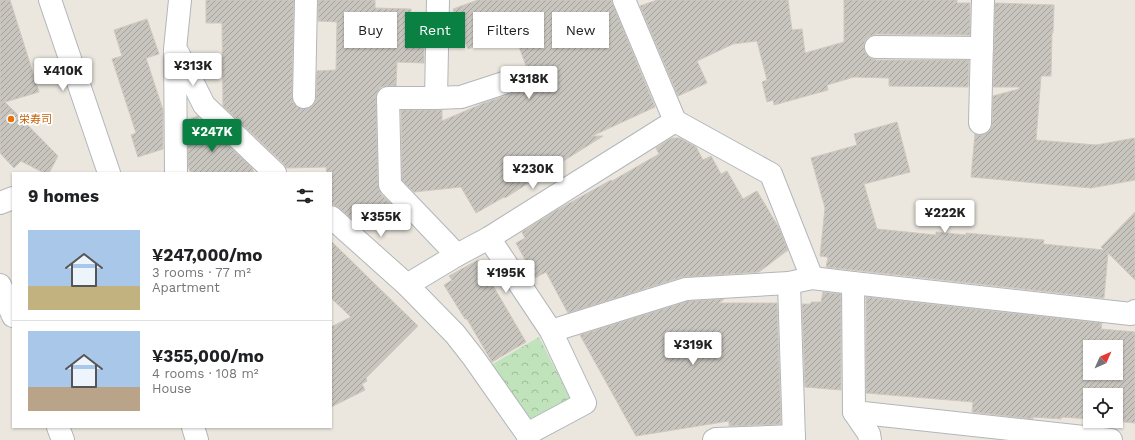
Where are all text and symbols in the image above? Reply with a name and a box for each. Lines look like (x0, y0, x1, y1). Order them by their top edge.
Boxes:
chip: Buy (344, 12, 397, 48)
chip: Rent (405, 12, 465, 48)
chip: Filters (473, 12, 544, 48)
chip: New (552, 12, 609, 48)
pin: ¥313K (165, 53, 221, 87)
pin: ¥410K (35, 58, 91, 92)
text: ¥313K (174, 58, 212, 73)
text: ¥410K (43, 63, 83, 78)
pin: ¥318K (501, 66, 557, 100)
text: ¥318K (509, 71, 549, 86)
place label: 栄寿司 (19, 113, 52, 126)
marker: 栄寿司 (6, 114, 16, 124)
pin: ¥247K (184, 119, 240, 153)
text: ¥247K (192, 124, 232, 139)
pin: ¥230K (505, 156, 561, 190)
text: ¥230K (512, 161, 554, 176)
icon: filters (294, 185, 316, 207)
text: 9 homes (28, 186, 99, 206)
pin: ¥222K (917, 200, 973, 234)
pin: ¥355K (353, 204, 409, 238)
text: ¥222K (925, 205, 965, 220)
text: ¥355K (361, 209, 401, 224)
text: ¥247,000/mo (152, 245, 262, 265)
icon: home (60, 246, 108, 294)
pin: ¥195K (478, 260, 534, 294)
text: 3 rooms · 77 m² (152, 265, 251, 280)
text: ¥195K (487, 265, 525, 280)
text: Apartment (152, 280, 220, 295)
pin: ¥319K (665, 332, 721, 366)
text: ¥319K (674, 337, 713, 352)
north arrow (1083, 340, 1123, 380)
map controls (1083, 340, 1123, 428)
text: ¥355,000/mo (152, 346, 264, 366)
icon: home (60, 347, 108, 395)
text: 4 rooms · 108 m² (152, 366, 259, 381)
text: House (152, 381, 192, 396)
button: locate (1083, 388, 1123, 428)

